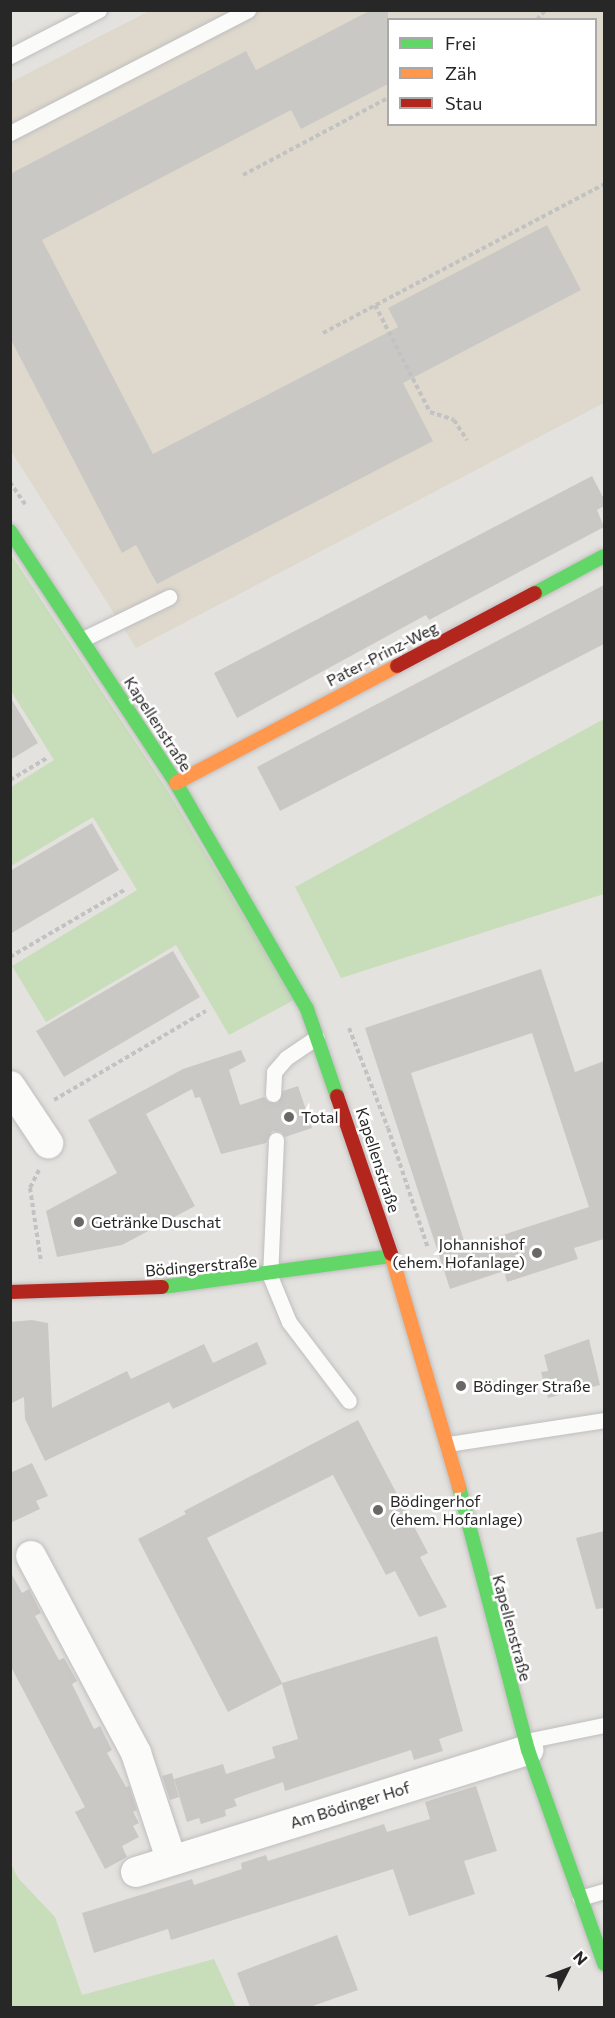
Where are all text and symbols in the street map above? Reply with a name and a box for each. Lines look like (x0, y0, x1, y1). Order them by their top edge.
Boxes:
legend (387, 18, 597, 126)
text: Frei (445, 32, 476, 54)
text: Zäh (445, 62, 477, 84)
text: Stau (445, 92, 482, 114)
street label: Pater-Prinz-Weg (323, 618, 441, 690)
street label: Kapellenstraße (120, 673, 196, 775)
street label: Kapellenstraße (352, 1105, 404, 1215)
place label: Total (301, 1107, 338, 1127)
marker: Total (282, 1110, 296, 1124)
place label: Getränke Duschat (91, 1212, 221, 1232)
marker: Getränke Duschat (72, 1215, 86, 1229)
place label: Johannishof (ehem. Hofanlage) (392, 1234, 525, 1272)
marker: Johannishof (ehem. Hofanlage) (530, 1246, 544, 1260)
street label: Bödingerstraße (144, 1252, 258, 1280)
place label: Bödinger Straße (473, 1376, 590, 1396)
marker: Bödinger Straße (454, 1379, 468, 1393)
place label: Bödingerhof (ehem. Hofanlage) (390, 1491, 523, 1529)
marker: Bödingerhof (ehem. Hofanlage) (371, 1503, 385, 1517)
street label: Kapellenstraße (489, 1573, 535, 1683)
street label: Am Bödinger Hof (288, 1778, 412, 1832)
north arrow (537, 1940, 597, 2000)
text: N (570, 1947, 592, 1968)

